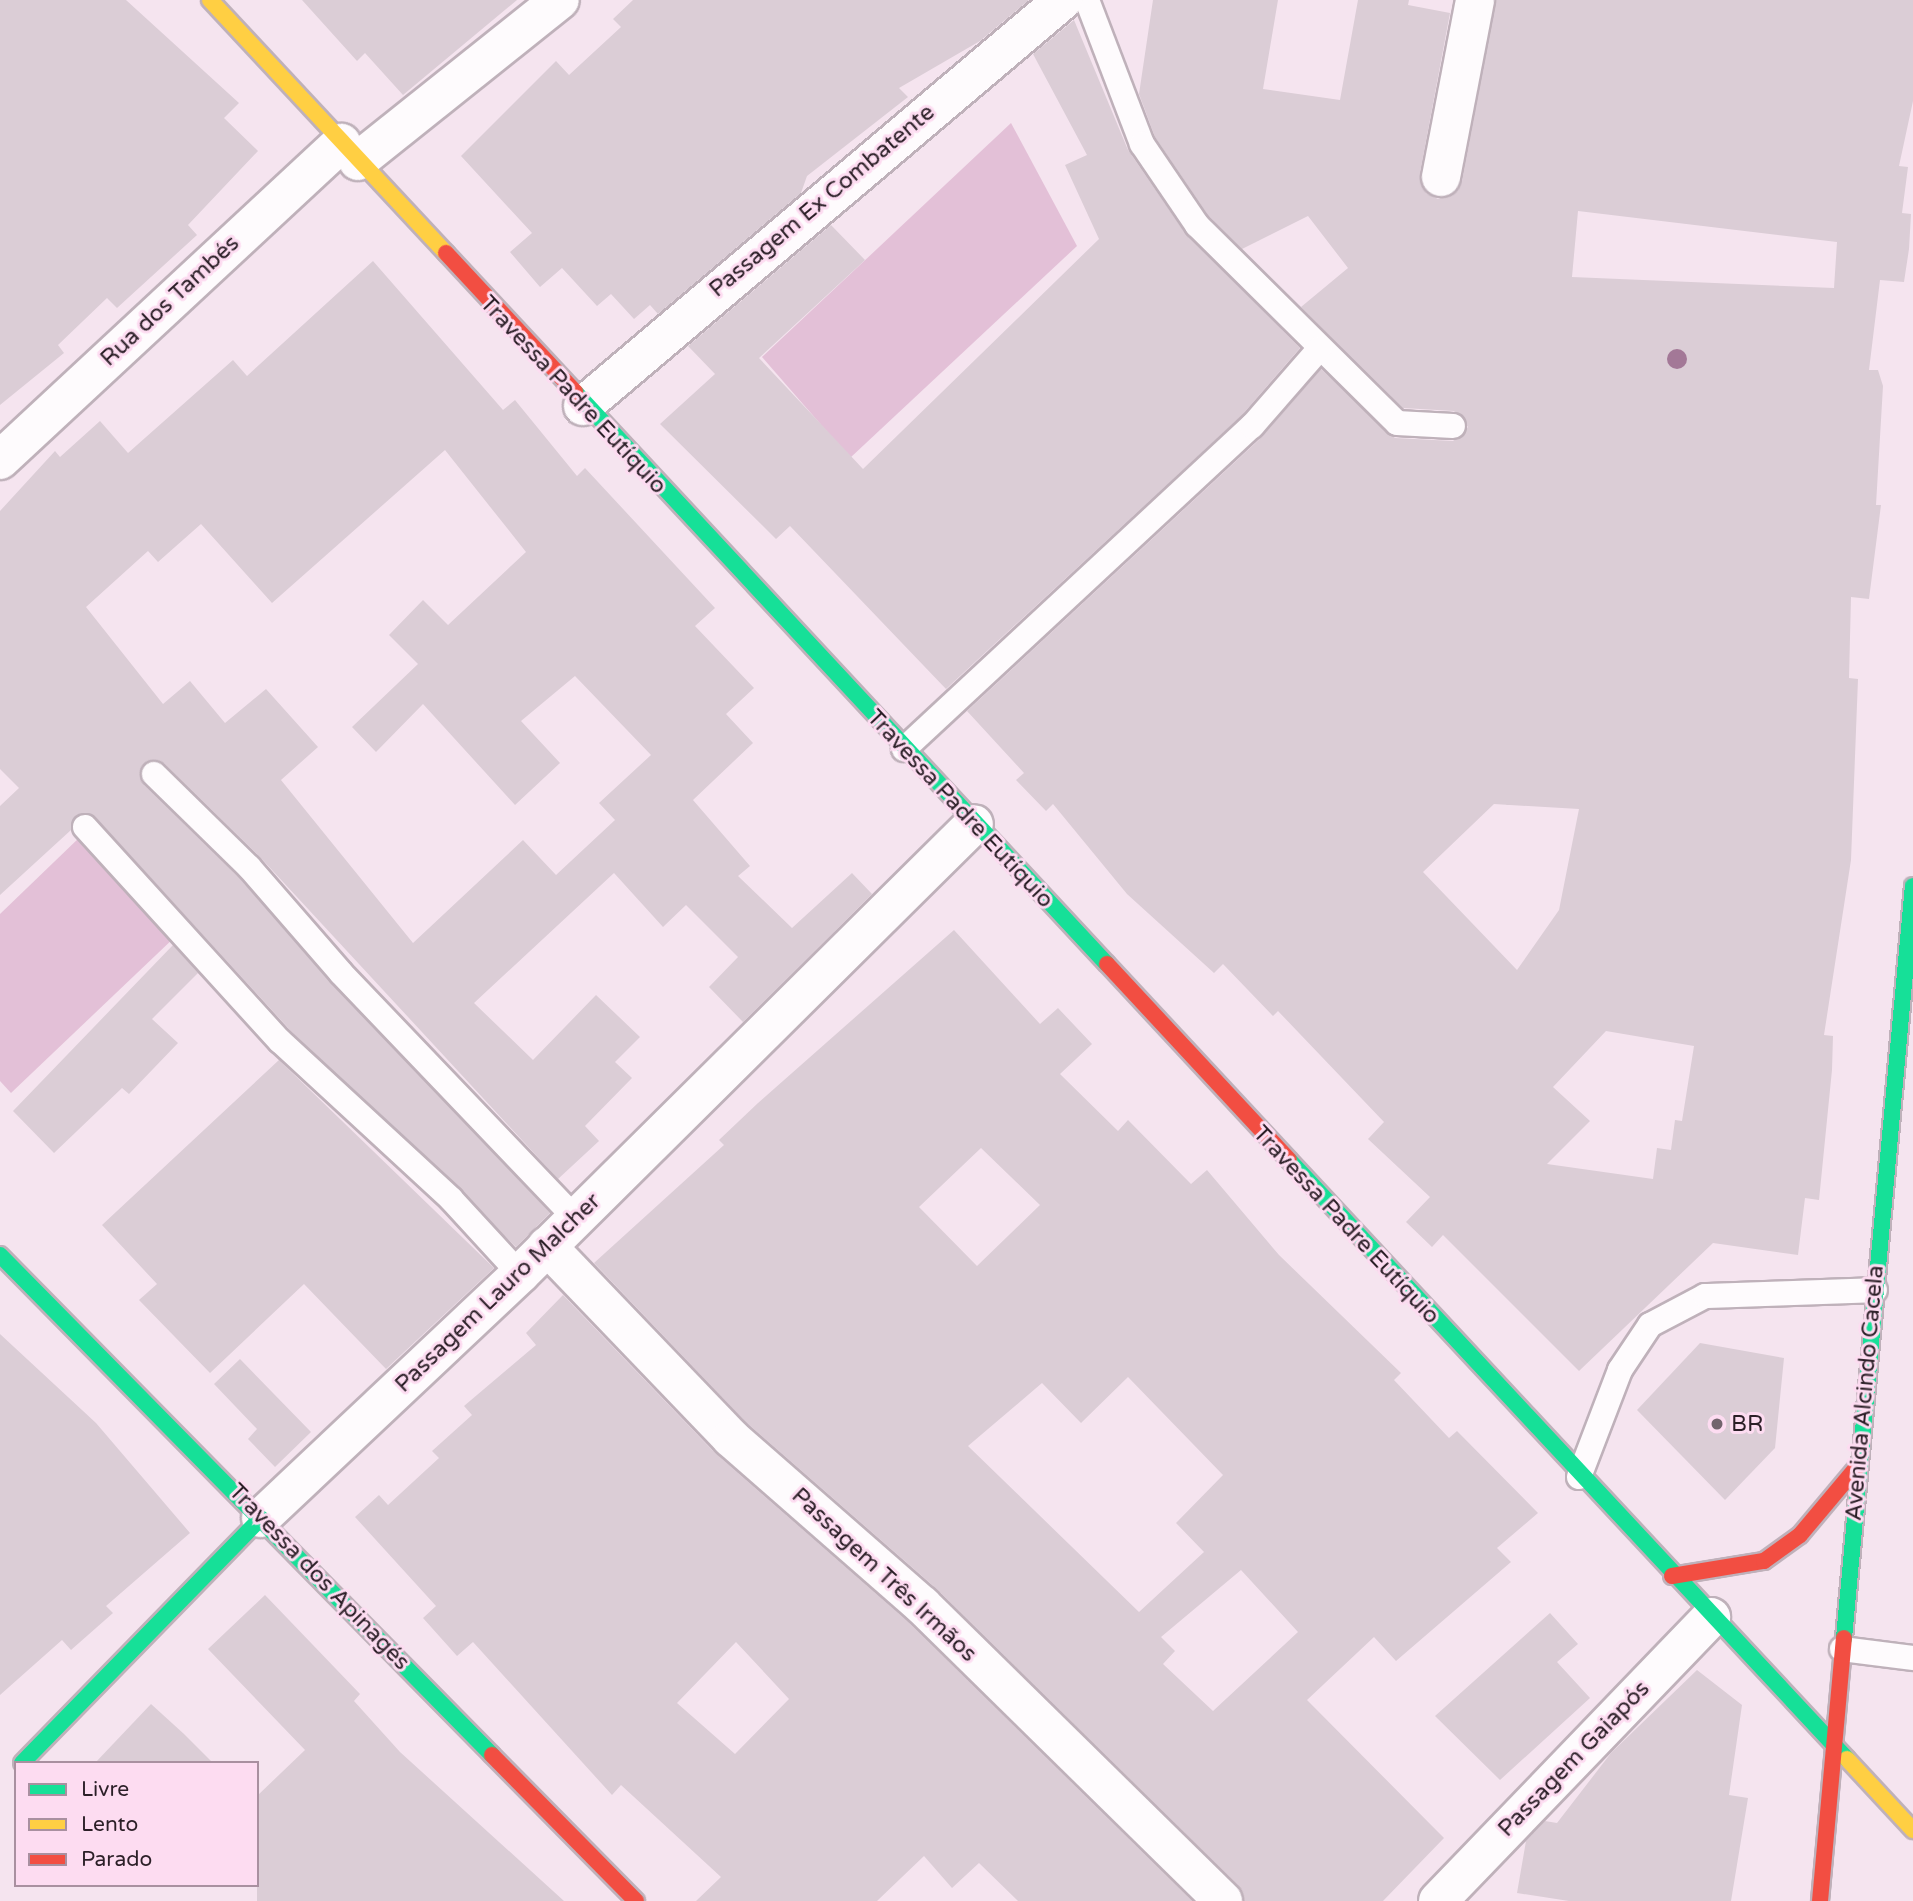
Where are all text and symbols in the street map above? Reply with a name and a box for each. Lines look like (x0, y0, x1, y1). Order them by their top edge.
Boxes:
street label: Passagem Ex Combatente (704, 99, 940, 303)
street label: Rua dos Tambés (95, 230, 245, 372)
street label: Travessa Padre Eutíquio (474, 290, 672, 500)
street label: Travessa Padre Eutíquio (861, 704, 1059, 914)
street label: Travessa Padre Eutíquio (1247, 1120, 1445, 1330)
street label: Passagem Lauro Malcher (390, 1188, 606, 1398)
street label: Avenida Alcindo Cacela (1840, 1264, 1890, 1522)
place label: BR (1731, 1410, 1763, 1438)
marker: BR (1709, 1416, 1725, 1432)
street label: Travessa dos Apinagés (223, 1478, 415, 1676)
street label: Passagem Três Irmãos (786, 1482, 982, 1668)
street label: Passagem Gaiapós (1493, 1675, 1655, 1843)
legend (14, 1761, 259, 1887)
text: Livre (81, 1777, 129, 1802)
text: Lento (81, 1812, 138, 1837)
text: Parado (81, 1847, 152, 1872)

